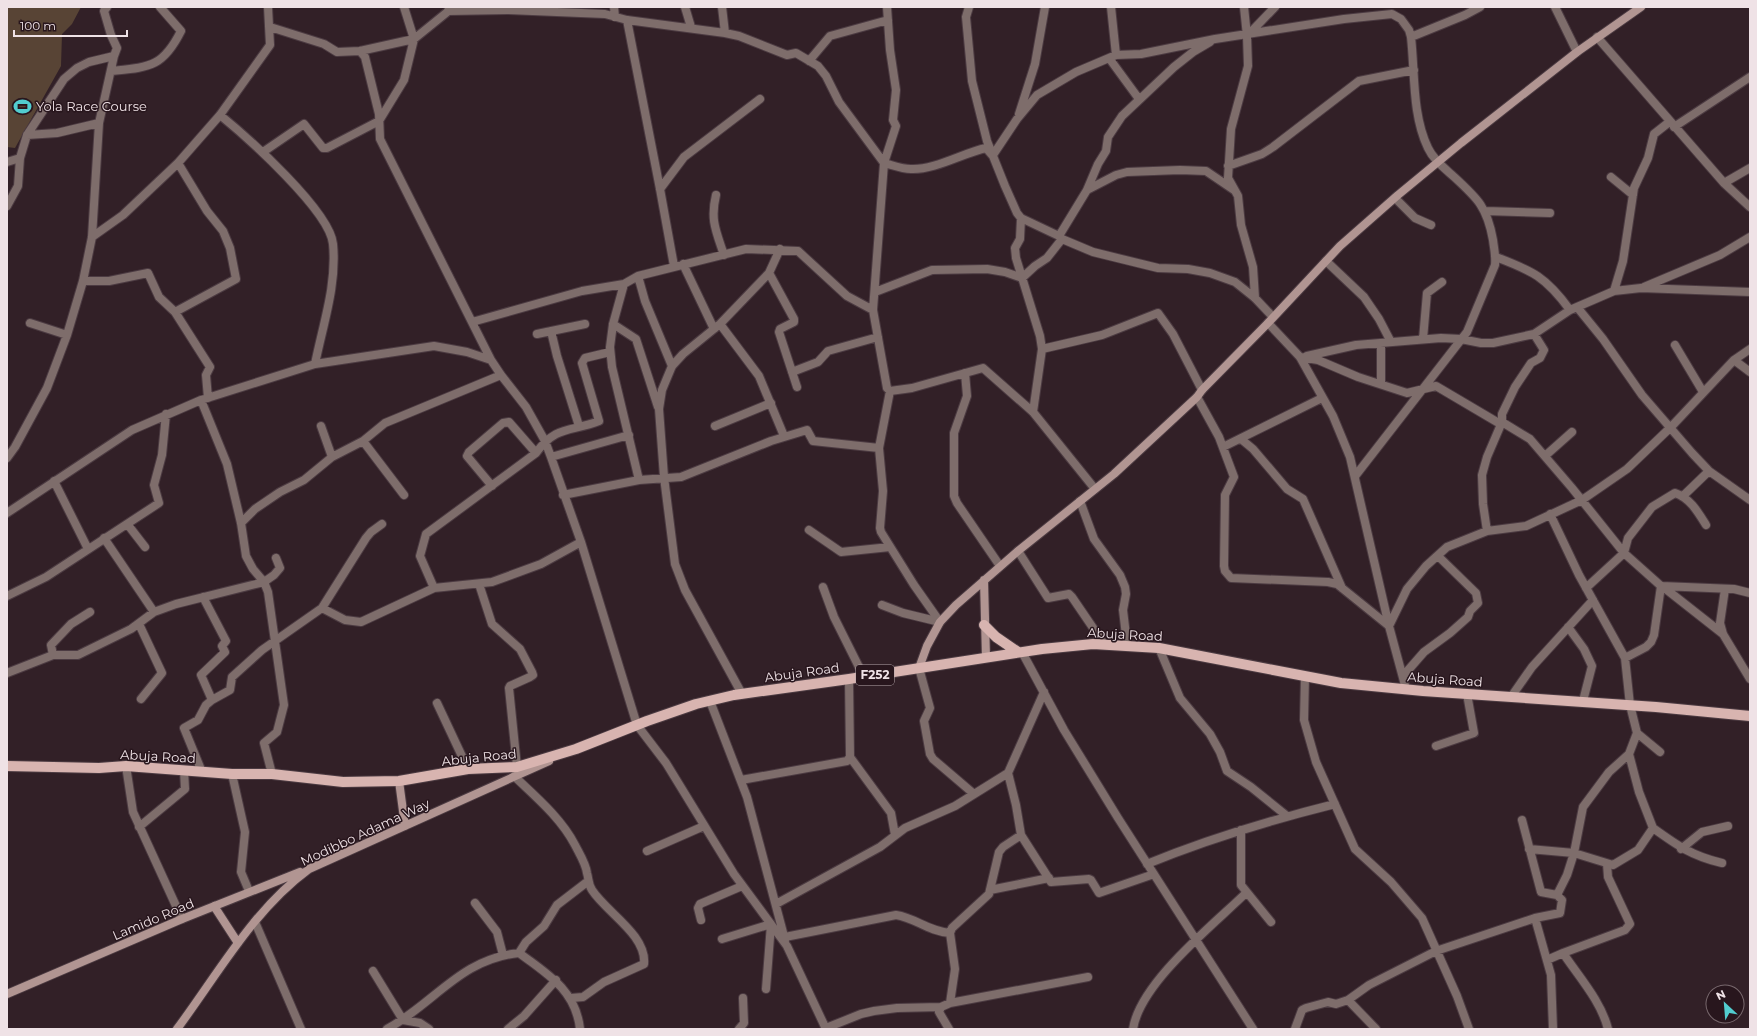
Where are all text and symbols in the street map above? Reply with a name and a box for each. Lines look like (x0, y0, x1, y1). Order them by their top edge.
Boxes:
scale bar (14, 12, 127, 38)
text: 100 m (20, 18, 56, 33)
sports icon: Yola Race Course (13, 96, 33, 116)
place label: Yola Race Course (36, 98, 147, 114)
street label: Abuja Road (1087, 624, 1163, 644)
street label: Abuja Road (764, 659, 840, 685)
road number: F252 (856, 665, 894, 685)
street label: Abuja Road (1407, 668, 1483, 690)
street label: Abuja Road (441, 745, 517, 769)
street label: Abuja Road (120, 746, 196, 766)
street label: Modibbo Adama Way (298, 795, 433, 869)
street label: Lamido Road (110, 895, 196, 943)
north arrow (1705, 984, 1745, 1024)
text: N (1714, 987, 1728, 1003)

